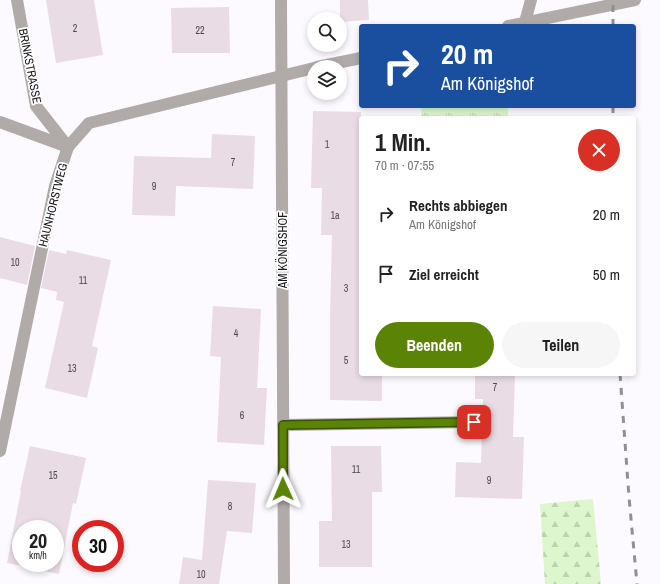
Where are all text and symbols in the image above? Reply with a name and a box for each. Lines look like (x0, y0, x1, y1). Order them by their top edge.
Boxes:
map controls (307, 12, 347, 100)
button: search (307, 12, 347, 52)
house number: 2 (73, 22, 78, 35)
house number: 22 (195, 24, 205, 37)
street label: BRINKSTRASSE (15, 27, 45, 105)
text: 20 m (441, 35, 493, 73)
icon: right (375, 40, 427, 92)
button: layers (307, 60, 347, 100)
text: Am Königshof (441, 71, 534, 96)
text: 1 Min. (375, 126, 431, 158)
button: close (578, 129, 620, 171)
house number: 1 (325, 138, 330, 151)
house number: 7 (231, 156, 236, 169)
text: 70 m · 07:55 (375, 157, 434, 174)
street label: HAUNHORSTWEG (35, 161, 71, 249)
house number: 9 (152, 180, 157, 193)
text: Rechts abbiegen (409, 195, 507, 216)
icon: right (375, 203, 397, 225)
text: 20 m (593, 204, 620, 225)
house number: 1a (330, 209, 340, 222)
street label: AM KÖNIGSHOF (274, 212, 291, 289)
text: Am Königshof (409, 216, 476, 233)
house number: 10 (10, 256, 20, 269)
icon: arrive (375, 263, 397, 285)
text: Ziel erreicht (409, 264, 479, 285)
text: 50 m (593, 264, 620, 285)
house number: 11 (79, 274, 88, 287)
house number: 3 (344, 282, 349, 295)
button: Beenden (375, 322, 494, 368)
button: Teilen (502, 322, 620, 368)
house number: 4 (234, 327, 239, 340)
house number: 5 (344, 354, 349, 367)
house number: 13 (67, 362, 77, 375)
house number: 7 (493, 381, 498, 394)
pin (457, 405, 491, 439)
house number: 6 (240, 409, 245, 422)
icon: arrive (463, 411, 485, 433)
house number: 11 (352, 463, 361, 476)
position arrow (262, 468, 304, 510)
house number: 15 (48, 469, 58, 482)
house number: 9 (487, 474, 492, 487)
house number: 8 (228, 500, 233, 513)
speed limit sign: 30 (72, 520, 124, 572)
text: 20 (29, 527, 47, 554)
house number: 13 (341, 538, 351, 551)
text: km/h (29, 549, 47, 562)
house number: 10 (196, 568, 206, 581)

